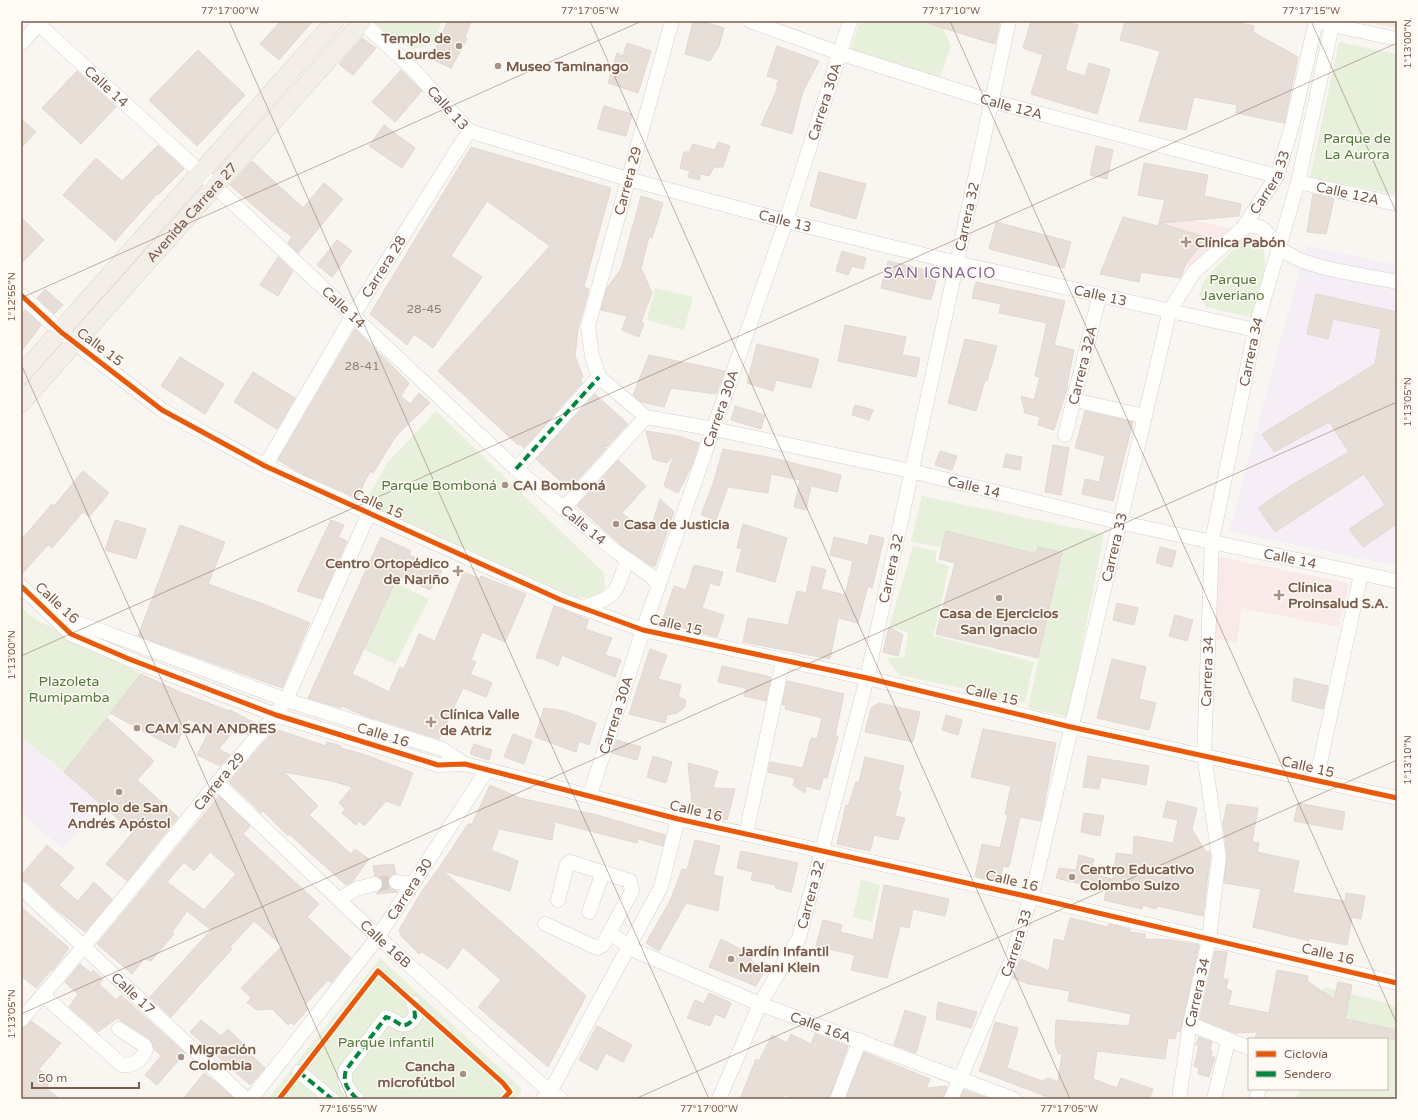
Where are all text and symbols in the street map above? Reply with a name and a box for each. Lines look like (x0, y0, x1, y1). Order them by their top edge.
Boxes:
text: 77°17'00"W (201, 5, 259, 17)
text: 77°17'05"W (561, 5, 619, 17)
text: 77°17'10"W (922, 5, 980, 17)
text: 77°17'15"W (1282, 5, 1340, 17)
text: 1°13'00"N (1402, 19, 1414, 69)
place label: Templo de Lourdes (380, 30, 451, 63)
marker: Templo de Lourdes (454, 41, 464, 51)
place label: Museo Taminango (506, 58, 629, 75)
street label: Carrera 30A (804, 60, 845, 143)
marker: Museo Taminango (493, 61, 503, 71)
street label: Calle 14 (81, 62, 132, 111)
street label: Calle 13 (424, 82, 472, 133)
street label: Calle 12A (978, 90, 1045, 123)
park label: Parque de La Aurora (1323, 130, 1391, 163)
street label: Carrera 29 (611, 145, 645, 217)
street label: Carrera 33 (1246, 148, 1293, 217)
street label: Avenida Carrera 27 (143, 159, 241, 266)
street label: Calle 12A (1315, 178, 1381, 208)
street label: Carrera 32 (951, 180, 983, 253)
street label: Calle 13 (757, 206, 813, 235)
street label: Carrera 28 (358, 232, 410, 301)
place label: Clínica Pabón (1195, 234, 1285, 251)
marker: Clínica Pabón (1180, 236, 1192, 248)
district label: SAN IGNACIO (884, 264, 996, 282)
park label: Parque Javeriano (1201, 271, 1265, 304)
text: 1°12'55"N (6, 272, 18, 322)
street label: Calle 13 (1072, 281, 1129, 309)
street label: Calle 14 (318, 283, 369, 332)
house number: 28-45 (406, 302, 442, 316)
street label: Carrera 34 (1235, 315, 1267, 388)
street label: Calle 15 (73, 324, 127, 370)
street label: Carrera 32A (1064, 324, 1100, 406)
house number: 28-41 (344, 359, 380, 373)
street label: Carrera 30A (699, 367, 742, 449)
text: 1°13'05"N (1402, 377, 1414, 427)
street label: Calle 14 (946, 472, 1002, 501)
park label: Parque Bomboná (381, 477, 497, 494)
place label: CAI Bomboná (513, 477, 606, 494)
marker: CAI Bomboná (500, 480, 510, 490)
street label: Calle 15 (350, 485, 406, 523)
street label: Calle 14 (557, 501, 610, 549)
street label: Carrera 33 (1098, 511, 1130, 584)
place label: Casa de Justicia (624, 516, 730, 533)
marker: Casa de Justicia (611, 519, 621, 529)
street label: Carrera 32 (875, 532, 906, 605)
street label: Calle 14 (1262, 545, 1318, 572)
place label: Centro Ortopédico de Nariño (325, 555, 449, 588)
marker: Centro Ortopédico de Nariño (452, 565, 464, 577)
street label: Calle 16 (32, 578, 83, 628)
place label: Clínica Proinsalud S.A. (1288, 579, 1388, 612)
marker: Clínica Proinsalud S.A. (1273, 589, 1285, 601)
marker: Casa de Ejercicios San Ignacio (994, 593, 1004, 603)
place label: Casa de Ejercicios San Ignacio (940, 605, 1059, 638)
street label: Calle 15 (648, 611, 704, 639)
text: 1°13'00"N (6, 630, 18, 680)
street label: Carrera 34 (1197, 636, 1217, 707)
park label: Plazoleta Rumipamba (28, 673, 110, 706)
street label: Carrera 30A (595, 674, 636, 756)
street label: Calle 15 (964, 681, 1020, 709)
place label: Clínica Valle de Atriz (440, 706, 519, 739)
marker: Clínica Valle de Atriz (425, 716, 437, 728)
street label: Calle 16 (355, 719, 411, 751)
place label: CAM SAN ANDRES (145, 720, 276, 737)
marker: CAM SAN ANDRES (132, 723, 142, 733)
text: 1°13'10"N (1402, 735, 1414, 785)
street label: Carrera 29 (190, 749, 248, 814)
street label: Calle 15 (1280, 753, 1336, 781)
marker: Templo de San Andrés Apóstol (114, 787, 124, 797)
street label: Calle 16 (668, 797, 724, 825)
place label: Templo de San Andrés Apóstol (68, 799, 170, 832)
street label: Carrera 30 (383, 855, 436, 923)
street label: Carrera 32 (793, 858, 828, 931)
place label: Centro Educativo Colombo Suizo (1080, 861, 1195, 894)
street label: Calle 16 (984, 867, 1040, 895)
marker: Centro Educativo Colombo Suizo (1067, 872, 1077, 882)
street label: Carrera 33 (997, 907, 1035, 980)
street label: Calle 16B (357, 916, 415, 971)
street label: Calle 16 (1300, 940, 1356, 968)
place label: Jardín Infantil Melani Klein (738, 943, 829, 976)
marker: Jardín Infantil Melani Klein (726, 954, 736, 964)
street label: Carrera 34 (1181, 956, 1213, 1029)
street label: Calle 17 (108, 969, 159, 1018)
text: 1°13'05"N (6, 989, 18, 1039)
street label: Calle 16A (788, 1008, 854, 1046)
park label: Parque infantil (338, 1034, 434, 1051)
legend (1248, 1038, 1388, 1090)
place label: Migración Colombia (189, 1041, 256, 1074)
text: Ciclovía (1284, 1047, 1328, 1061)
marker: Migración Colombia (176, 1052, 186, 1062)
place label: Cancha microfútbol (378, 1058, 455, 1091)
scale bar (32, 1064, 139, 1090)
text: Sendero (1284, 1067, 1332, 1081)
marker: Cancha microfútbol (458, 1069, 468, 1079)
text: 50 m (38, 1071, 67, 1085)
text: 77°16'55"W (319, 1103, 377, 1115)
text: 77°17'00"W (680, 1103, 738, 1115)
text: 77°17'05"W (1040, 1103, 1098, 1115)

